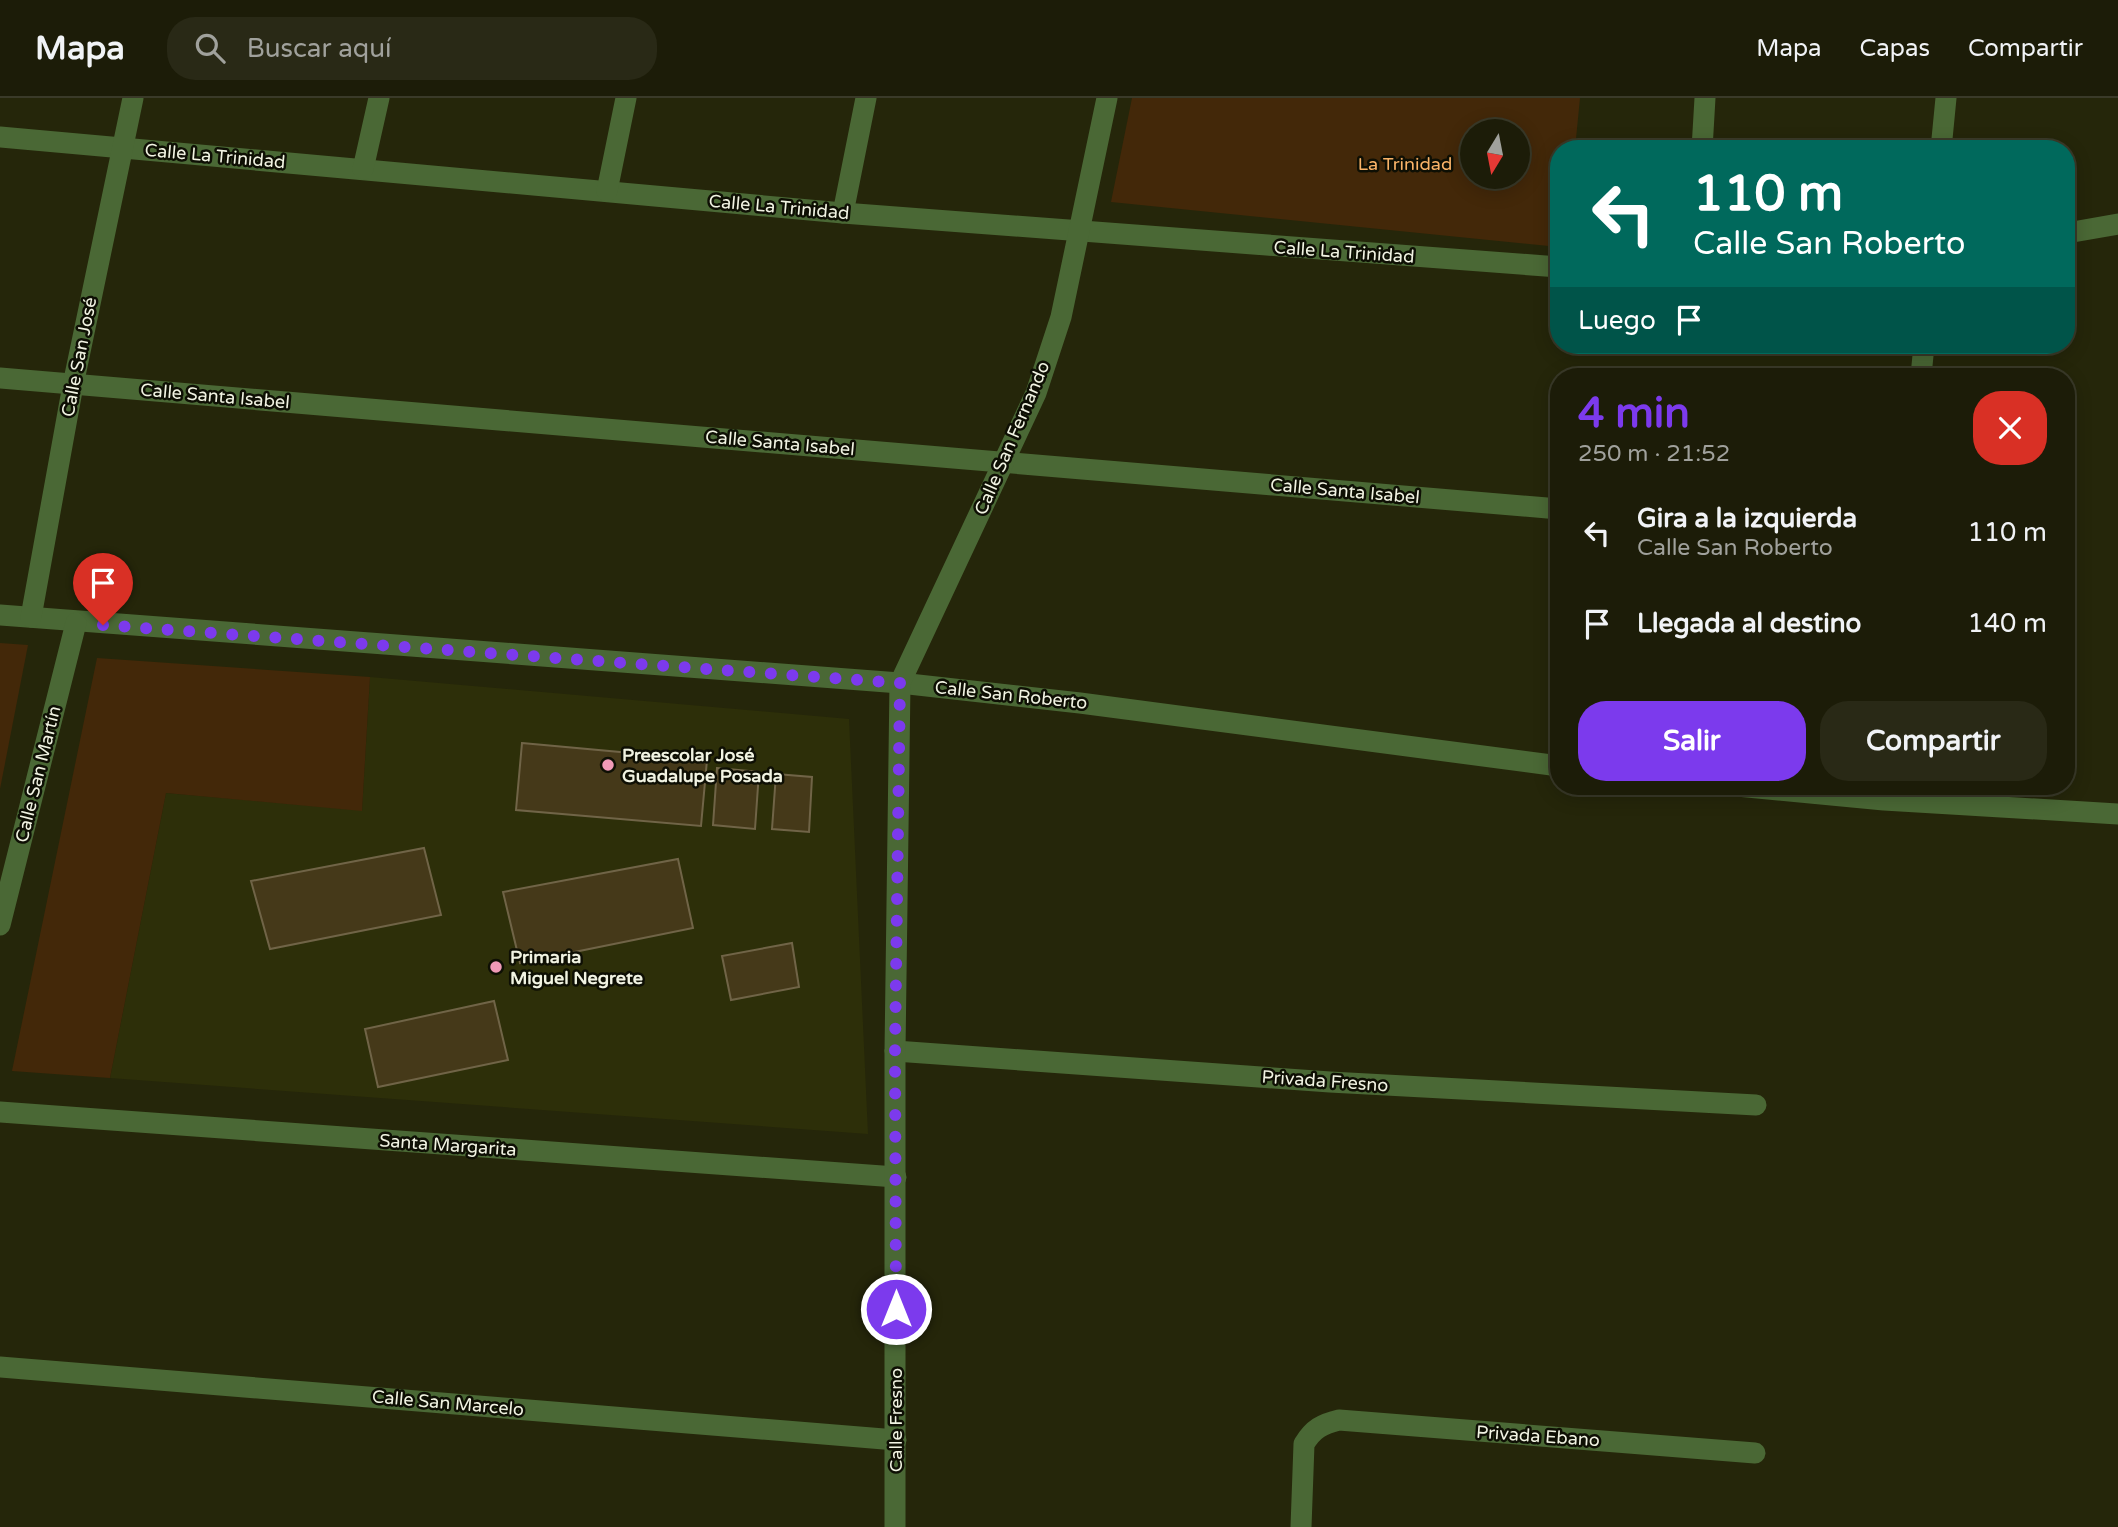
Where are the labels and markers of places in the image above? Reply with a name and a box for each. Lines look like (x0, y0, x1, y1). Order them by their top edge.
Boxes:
pin (73, 553, 133, 625)
place label: Preescolar José Guadalupe Posada (622, 744, 783, 787)
marker: Preescolar José Guadalupe Posada (600, 757, 616, 773)
place label: Primaria Miguel Negrete (510, 946, 643, 989)
marker: Primaria Miguel Negrete (488, 959, 504, 975)

